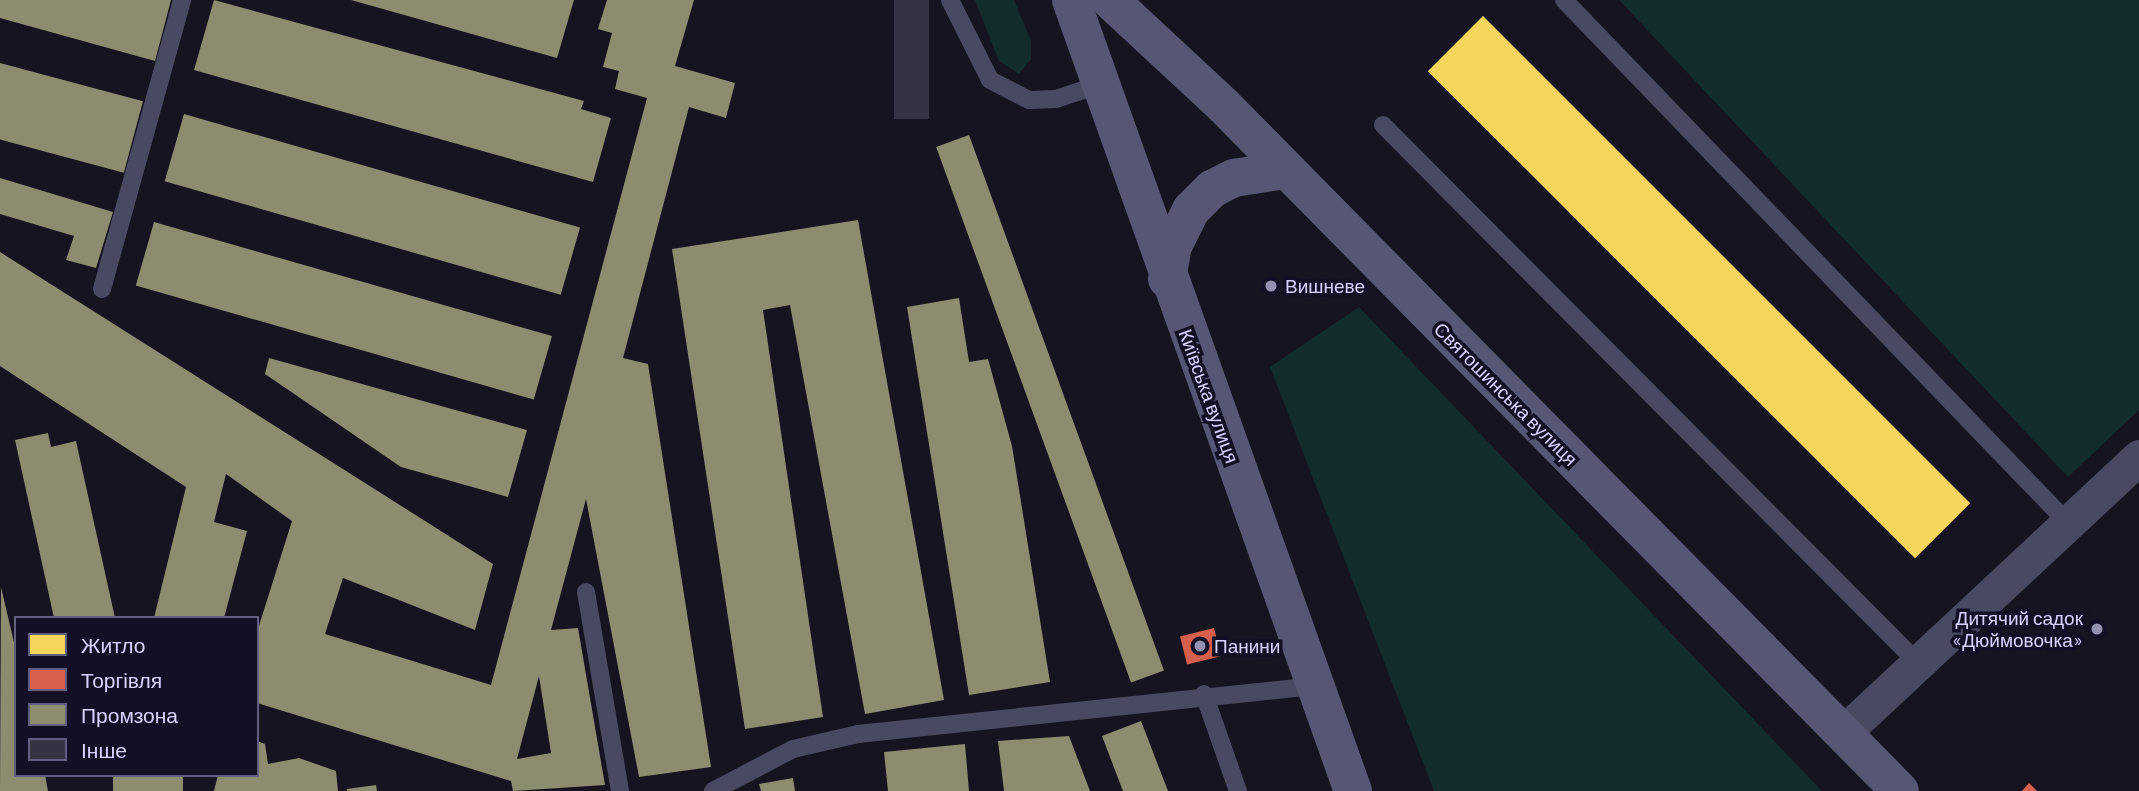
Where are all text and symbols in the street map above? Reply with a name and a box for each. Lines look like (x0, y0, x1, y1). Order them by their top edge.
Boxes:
place label: Вишневе (1285, 275, 1365, 297)
marker: Вишневе (1263, 278, 1279, 294)
street label: Святошинська вулиця (1430, 318, 1582, 470)
street label: Київська вулиця (1174, 326, 1244, 466)
place label: Дитячий садок «Дюймовочка» (1952, 607, 2083, 651)
legend (14, 616, 259, 777)
marker: Дитячий садок «Дюймовочка» (2089, 621, 2105, 637)
text: Житло (81, 632, 145, 657)
place label: Панини (1214, 635, 1280, 657)
marker: Панини (1192, 638, 1208, 654)
text: Торгівля (81, 667, 162, 692)
text: Промзона (81, 702, 178, 727)
text: Інше (81, 737, 127, 762)

